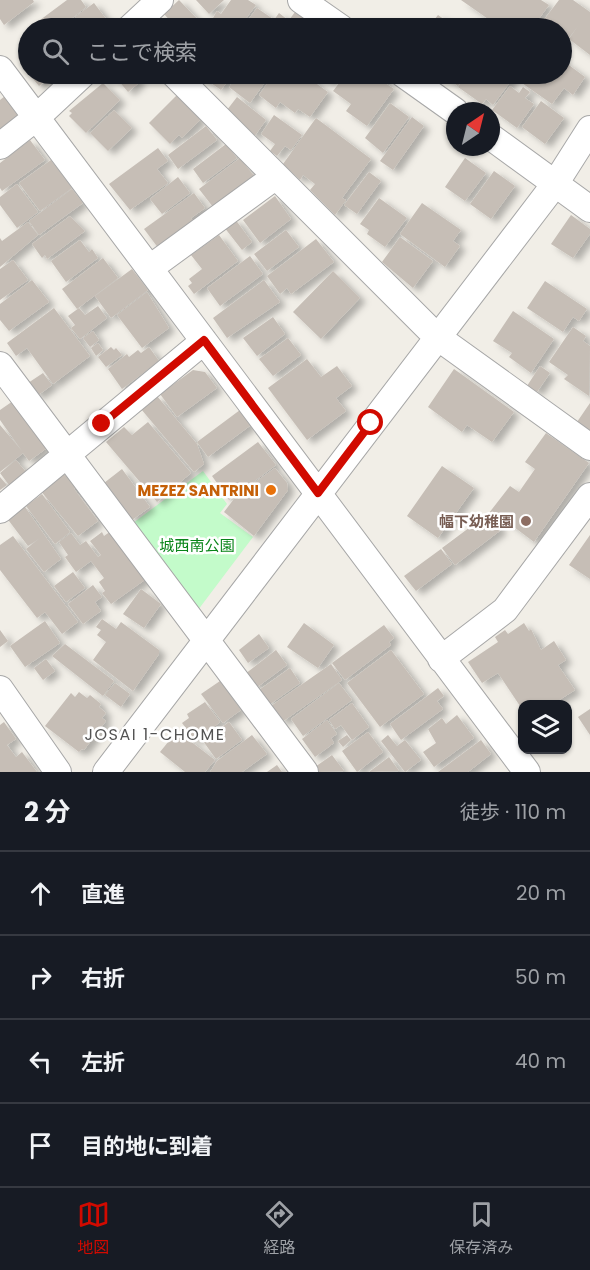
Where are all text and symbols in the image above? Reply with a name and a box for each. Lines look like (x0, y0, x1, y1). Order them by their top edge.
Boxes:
search box (18, 18, 572, 84)
icon: search (39, 35, 72, 68)
text: ここで検索 (87, 37, 197, 68)
north arrow (446, 102, 500, 156)
route start (357, 409, 383, 435)
route end (88, 410, 114, 436)
place label: MEZEZ SANTRINI (138, 480, 259, 501)
marker: MEZEZ SANTRINI (264, 483, 278, 497)
place label: 幅下幼稚園 (439, 511, 514, 532)
marker: 幅下幼稚園 (519, 514, 533, 528)
park label: 城西南公園 (159, 535, 235, 556)
map controls (518, 700, 572, 754)
button: layers (518, 700, 572, 754)
district label: JOSAI 1-CHOME (85, 723, 225, 746)
text: 2 分 (24, 794, 70, 830)
text: 徒歩 · 110 m (460, 798, 566, 826)
icon: ahead (24, 877, 57, 910)
text: 直進 (81, 879, 125, 910)
text: 20 m (516, 879, 566, 907)
icon: right (24, 961, 57, 994)
text: 右折 (81, 963, 125, 994)
text: 50 m (515, 963, 566, 991)
icon: left (24, 1045, 57, 1078)
text: 左折 (81, 1047, 125, 1078)
text: 40 m (515, 1047, 566, 1075)
icon: arrive (24, 1129, 57, 1162)
text: 目的地に到着 (81, 1131, 213, 1162)
tab: 地図 (77, 1198, 110, 1260)
tab: 経路 (263, 1198, 296, 1260)
tab: 保存済み (449, 1198, 513, 1260)

